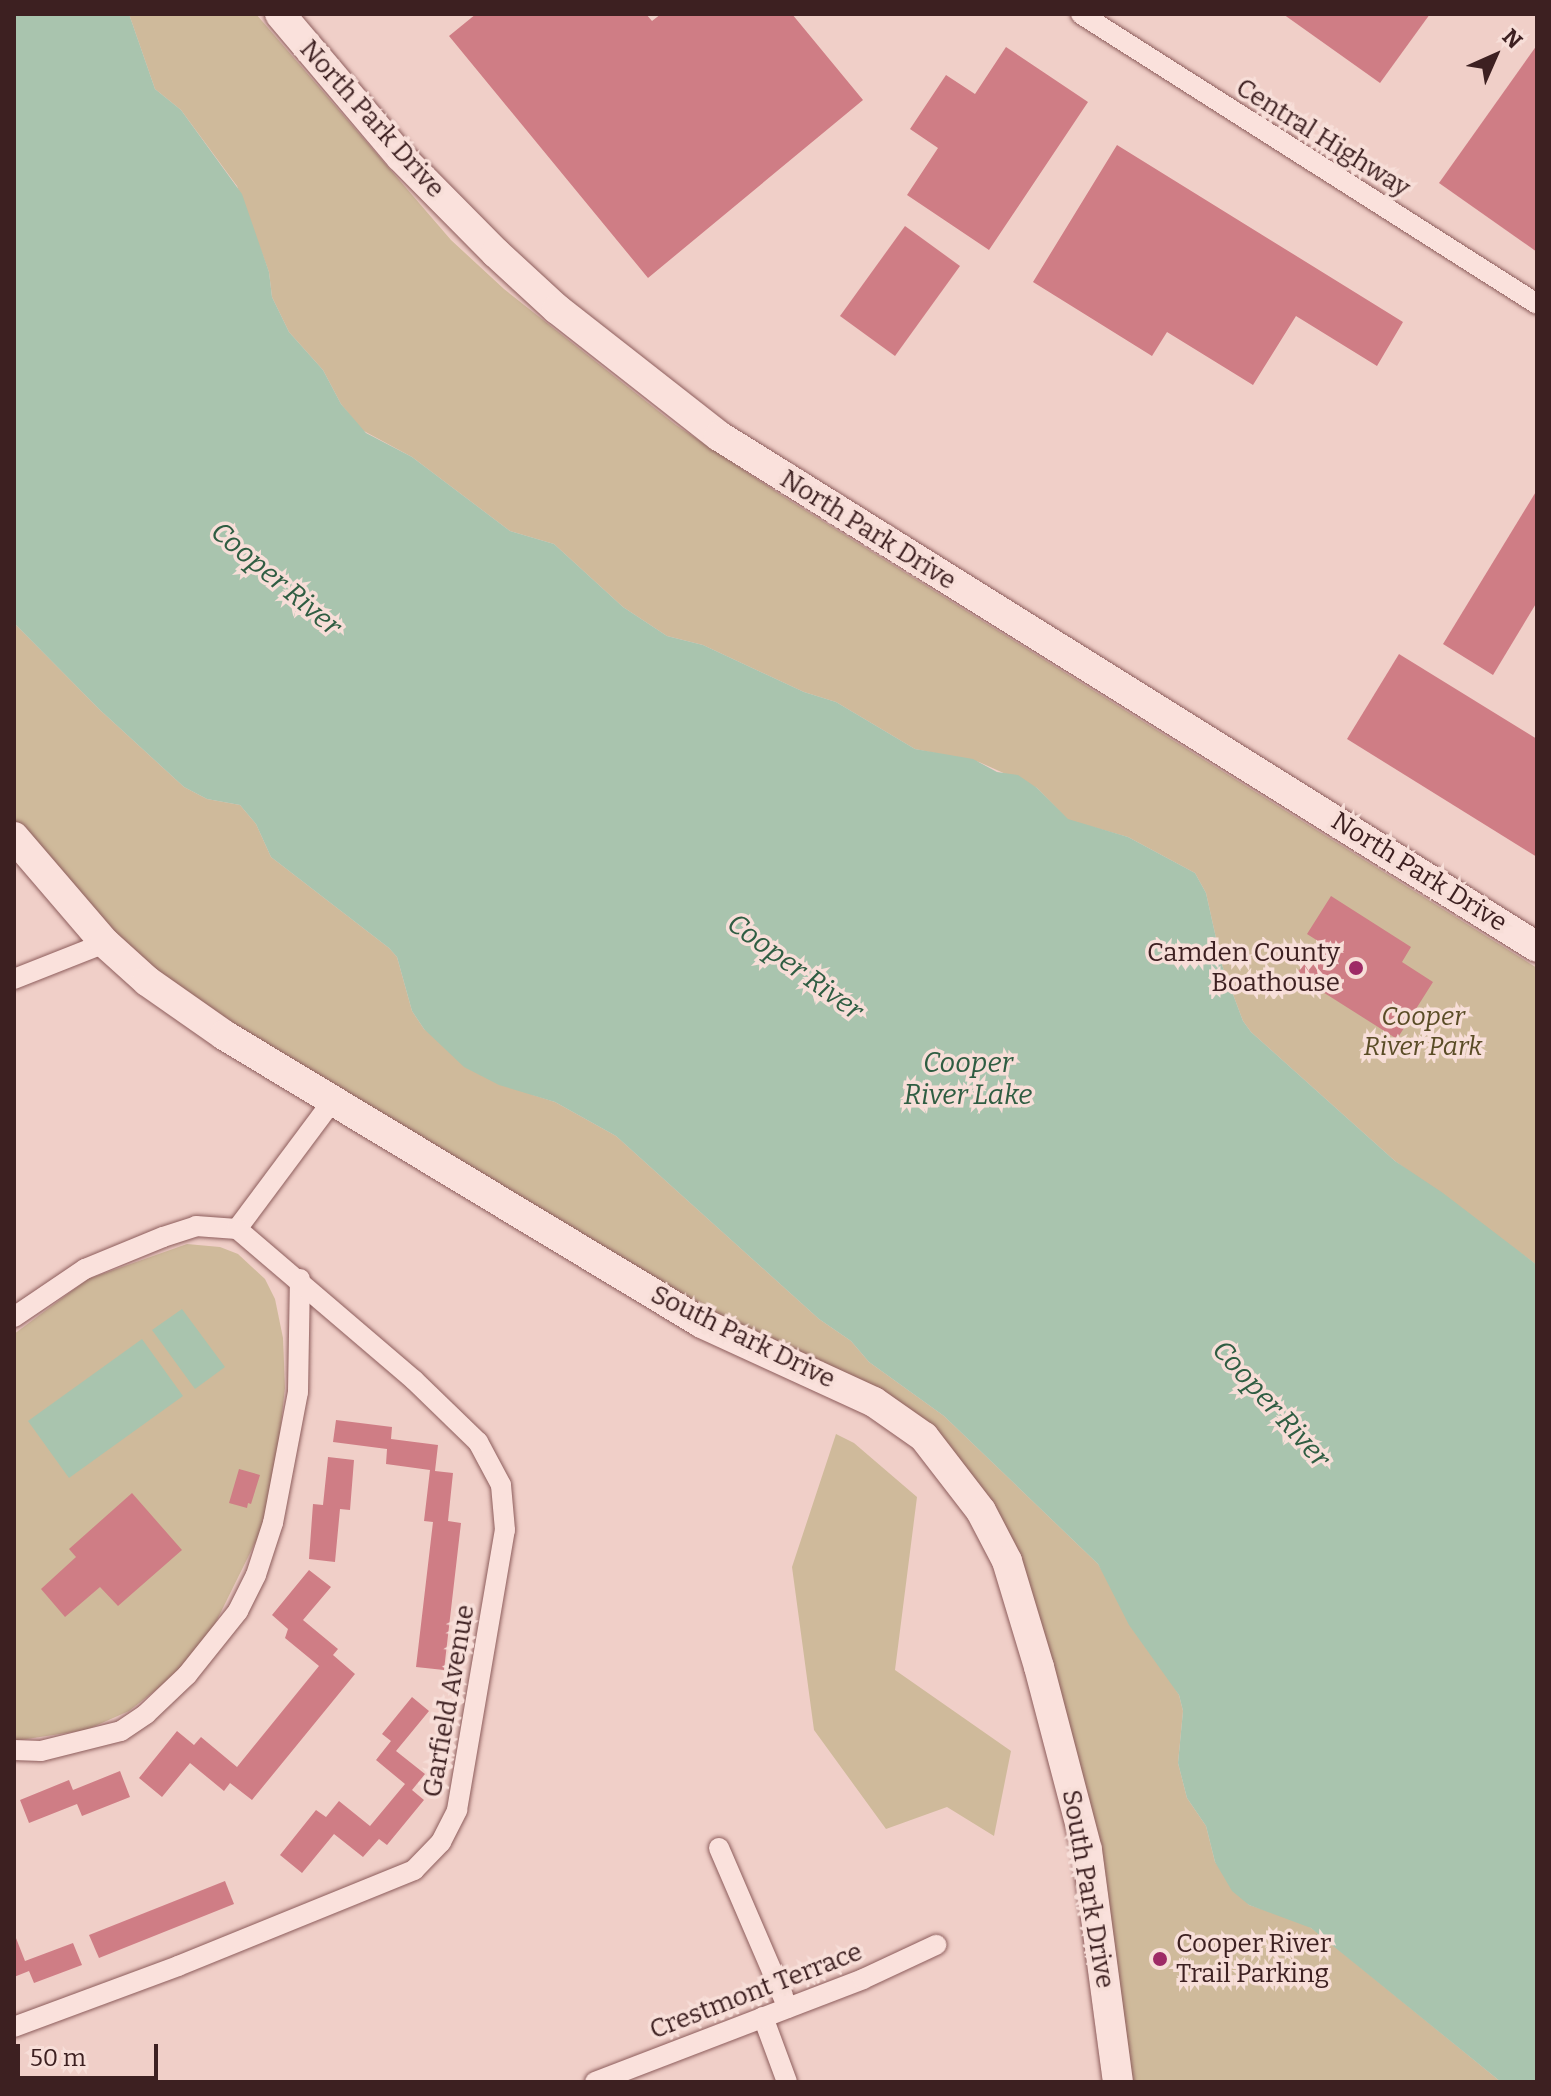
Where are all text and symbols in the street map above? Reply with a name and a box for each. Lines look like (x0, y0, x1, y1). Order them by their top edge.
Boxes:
north arrow (1455, 16, 1535, 96)
text: N (1497, 23, 1528, 54)
street label: North Park Drive (293, 34, 451, 204)
street label: Central Highway (1230, 72, 1416, 204)
street label: North Park Drive (774, 463, 962, 597)
water label: Cooper River (204, 515, 348, 643)
street label: North Park Drive (1325, 805, 1513, 939)
water label: Cooper River (721, 907, 869, 1027)
place label: Camden County Boathouse (1147, 937, 1340, 998)
marker: Camden County Boathouse (1347, 959, 1365, 977)
park label: Cooper River Park (1364, 1001, 1482, 1062)
water label: Cooper River Lake (904, 1046, 1032, 1112)
street label: South Park Drive (646, 1279, 840, 1395)
water label: Cooper River (1205, 1334, 1337, 1474)
street label: Garfield Avenue (417, 1602, 481, 1800)
street label: South Park Drive (1055, 1787, 1121, 1991)
place label: Cooper River Trail Parking (1176, 1928, 1331, 1990)
street label: Crestmont Terrace (645, 1936, 867, 2046)
marker: Cooper River Trail Parking (1151, 1950, 1169, 1968)
scale bar (20, 2028, 162, 2078)
text: 50 m (30, 2044, 86, 2072)

